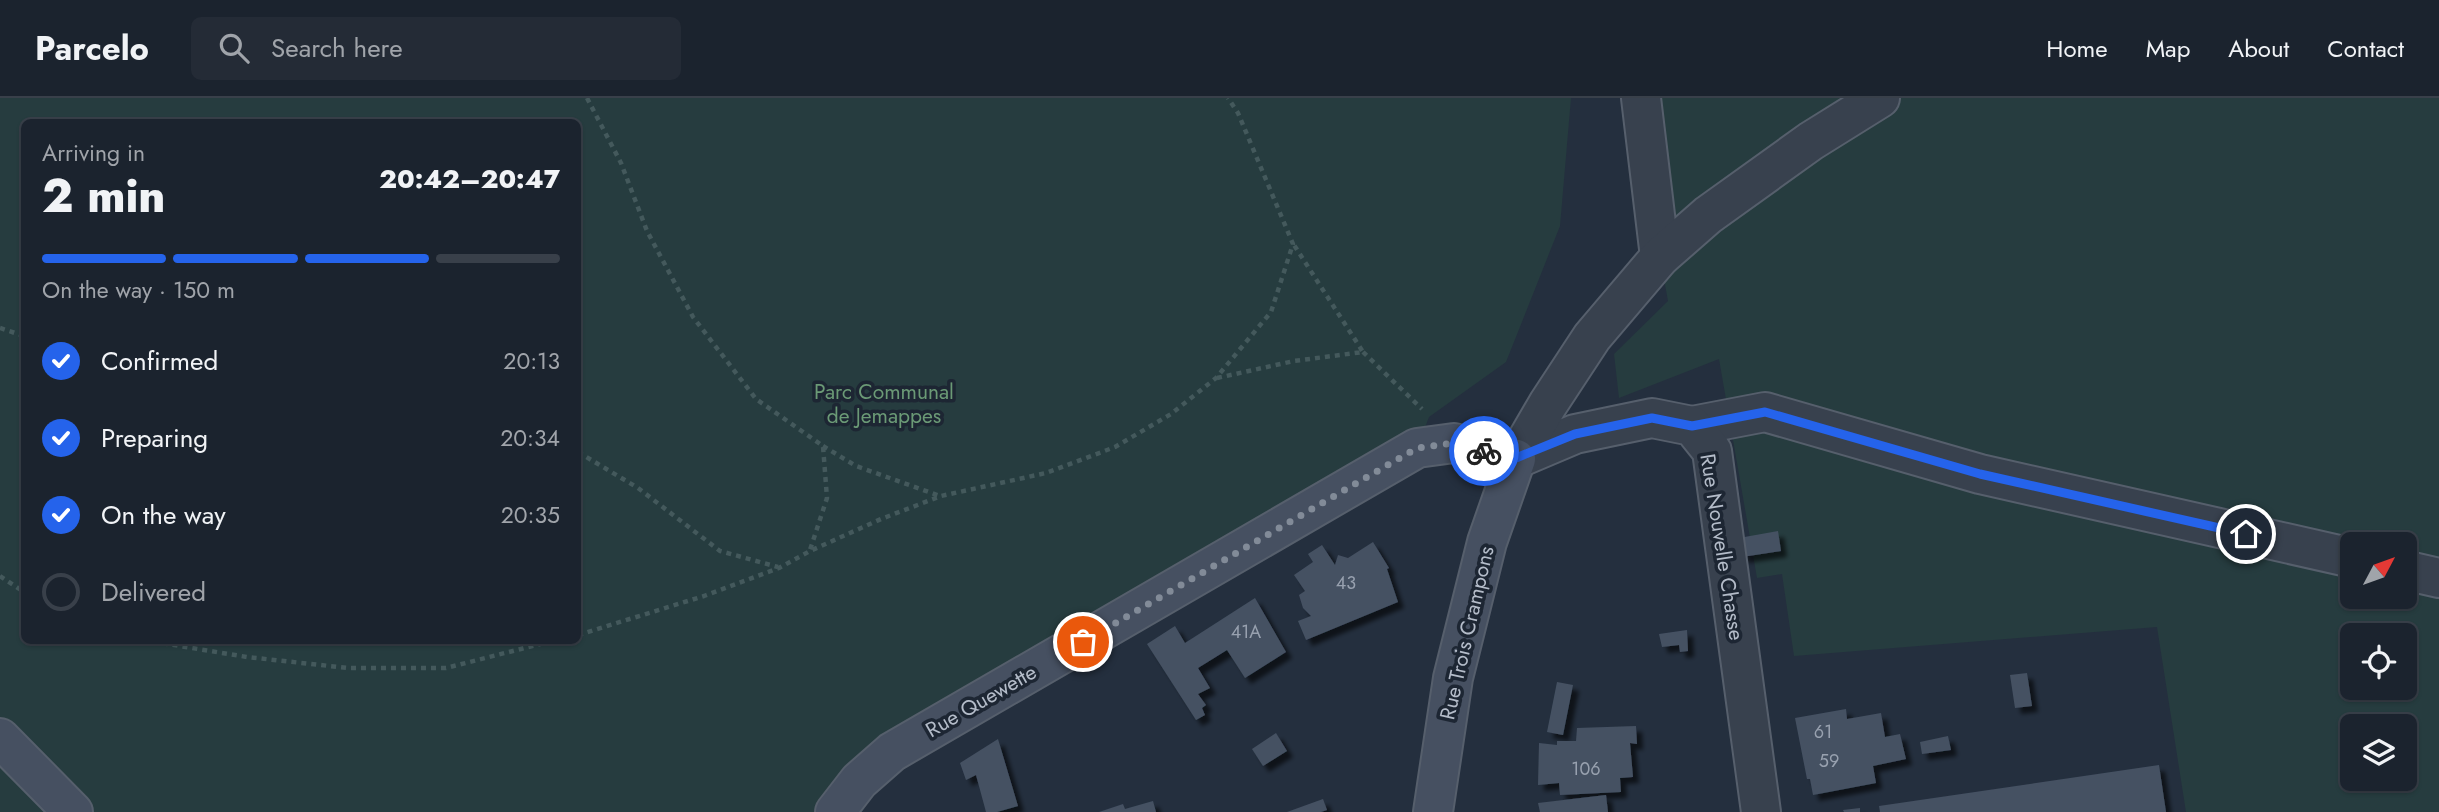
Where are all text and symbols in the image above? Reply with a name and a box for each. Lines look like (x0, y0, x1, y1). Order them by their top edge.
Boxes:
search box (191, 17, 681, 80)
text: Parcelo (35, 25, 149, 72)
icon: search (215, 29, 253, 67)
text: Search here (271, 29, 403, 67)
text: Home (2046, 31, 2108, 66)
text: Map (2146, 31, 2190, 66)
text: About (2228, 31, 2289, 66)
text: Contact (2327, 31, 2404, 66)
text: Arriving in (42, 136, 145, 170)
text: 20:42–20:47 (379, 160, 560, 198)
text: 2 min (42, 163, 166, 229)
text: On the way · 150 m (42, 273, 235, 307)
icon: check (42, 342, 80, 380)
text: Confirmed (101, 342, 218, 380)
text: 20:13 (503, 344, 560, 378)
park label: Parc Communal de Jemappes (814, 377, 954, 431)
courier (1449, 416, 1519, 486)
icon: check (42, 419, 80, 457)
text: Preparing (101, 419, 208, 457)
text: 20:34 (500, 421, 560, 455)
icon: bike (1465, 432, 1503, 470)
street label: Rue Nouvelle Chasse (1692, 452, 1752, 643)
icon: check (42, 496, 80, 534)
text: On the way (101, 496, 226, 534)
text: 20:35 (501, 498, 560, 532)
pin (2216, 504, 2276, 564)
icon: home (2227, 515, 2265, 553)
north arrow (2340, 532, 2417, 609)
map controls (2340, 532, 2417, 791)
street label: Rue Trois Crampons (1432, 543, 1502, 723)
house number: 43 (1336, 570, 1356, 596)
text: Delivered (101, 573, 206, 611)
pin (1053, 612, 1113, 672)
house number: 41A (1231, 619, 1261, 645)
icon: bag (1064, 623, 1102, 661)
button: locate (2340, 623, 2417, 700)
street label: Rue Quewette (920, 657, 1042, 745)
button: layers (2340, 714, 2417, 791)
house number: 61 (1814, 719, 1832, 745)
house number: 59 (1819, 748, 1839, 774)
house number: 106 (1571, 756, 1601, 782)

